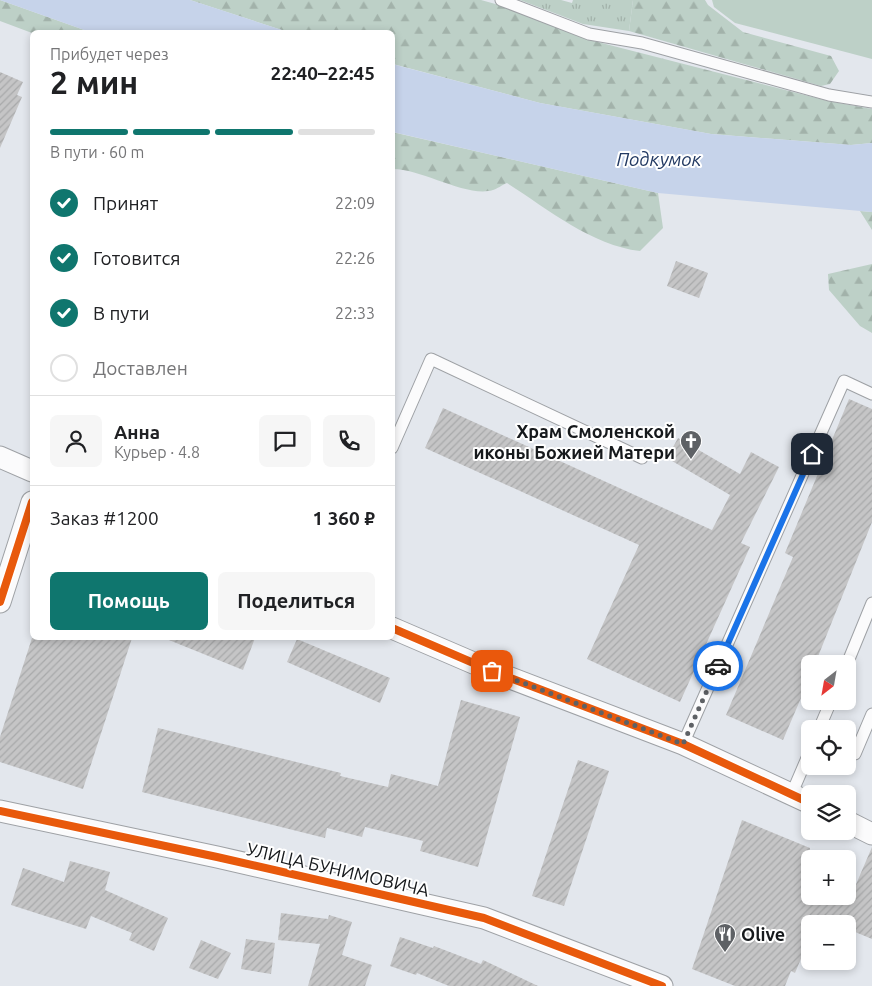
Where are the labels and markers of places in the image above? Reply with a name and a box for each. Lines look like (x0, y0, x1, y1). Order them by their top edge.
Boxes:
place label: Храм Смоленской иконы Божией Матери (473, 421, 675, 462)
church icon: Храм Смоленской иконы Божией Матери (679, 429, 703, 460)
pin (791, 433, 833, 475)
pin (471, 650, 513, 692)
restaurant icon: Olive (713, 922, 737, 953)
place label: Olive (741, 924, 785, 944)

